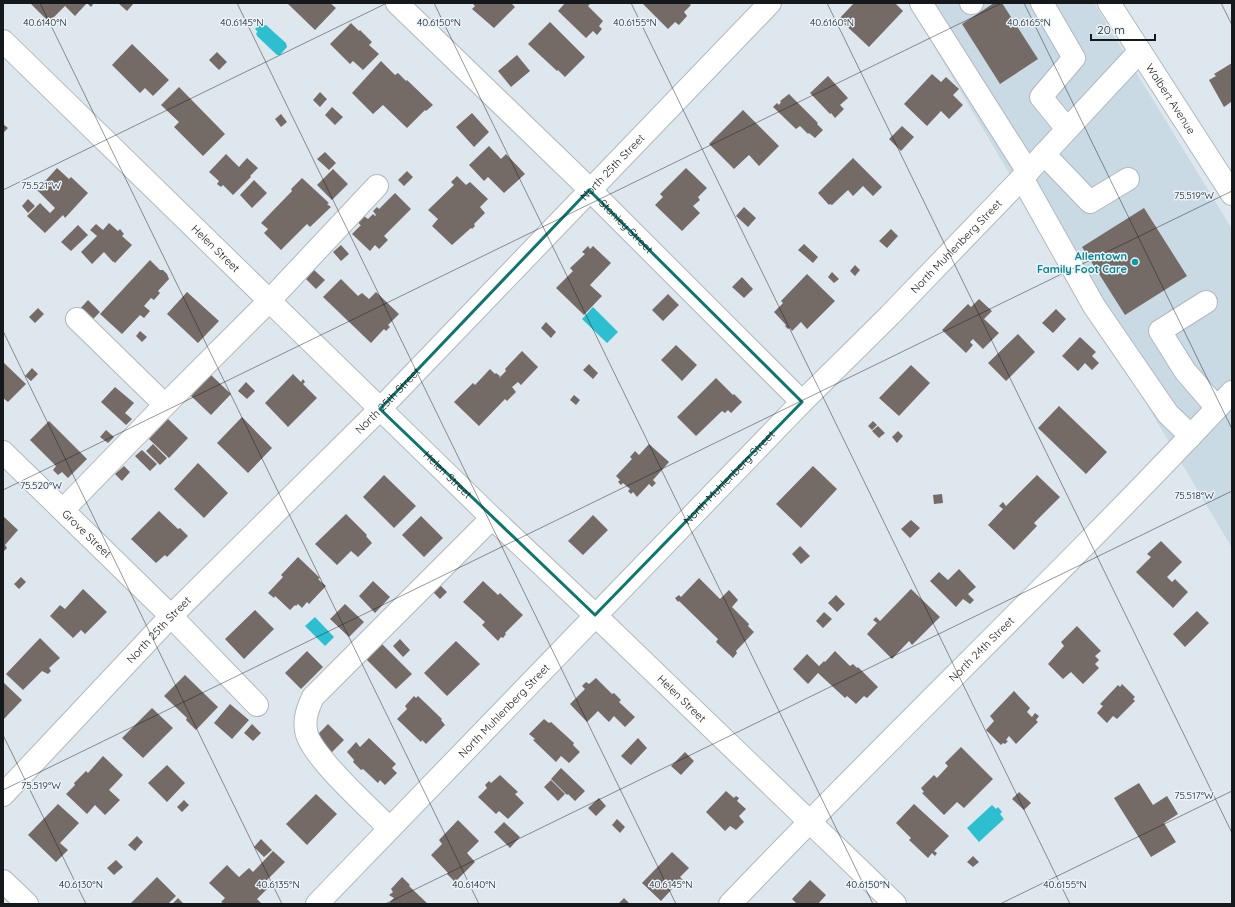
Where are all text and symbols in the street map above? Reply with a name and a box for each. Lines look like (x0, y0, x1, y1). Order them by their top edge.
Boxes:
text: 40.6140°N (23, 16, 67, 29)
text: 40.6145°N (220, 16, 264, 29)
text: 40.6150°N (417, 16, 461, 29)
text: 40.6155°N (613, 16, 657, 29)
text: 40.6160°N (810, 16, 854, 29)
text: 40.6165°N (1007, 16, 1051, 29)
scale bar (1091, 16, 1155, 42)
text: 20 m (1097, 22, 1125, 37)
street label: Walbert Avenue (1143, 61, 1199, 137)
street label: North 25th Street (577, 131, 648, 203)
text: 75.521°W (21, 179, 61, 192)
text: 75.519°W (1174, 189, 1214, 202)
street label: Stanley Street (596, 196, 656, 256)
street label: North Muhlenberg Street (907, 196, 1005, 296)
street label: Helen Street (188, 222, 243, 275)
place label: Allentown Family Foot Care (1037, 249, 1128, 276)
marker: Allentown Family Foot Care (1130, 257, 1140, 267)
street label: North 25th Street (352, 364, 423, 437)
street label: North Muhlenberg Street (680, 427, 778, 528)
street label: Helen Street (420, 448, 475, 501)
text: 75.520°W (20, 479, 62, 492)
text: 75.518°W (1174, 489, 1214, 502)
street label: Grove Street (59, 507, 114, 561)
street label: North 25th Street (123, 593, 194, 666)
street label: North 24th Street (946, 613, 1017, 685)
street label: North Muhlenberg Street (455, 660, 553, 761)
street label: Helen Street (654, 672, 709, 725)
text: 75.519°W (21, 779, 61, 792)
text: 75.517°W (1174, 789, 1214, 802)
text: 40.6130°N (59, 878, 103, 891)
text: 40.6135°N (256, 878, 300, 891)
text: 40.6140°N (452, 878, 496, 891)
text: 40.6145°N (649, 878, 693, 891)
text: 40.6150°N (846, 878, 890, 891)
text: 40.6155°N (1043, 878, 1087, 891)

